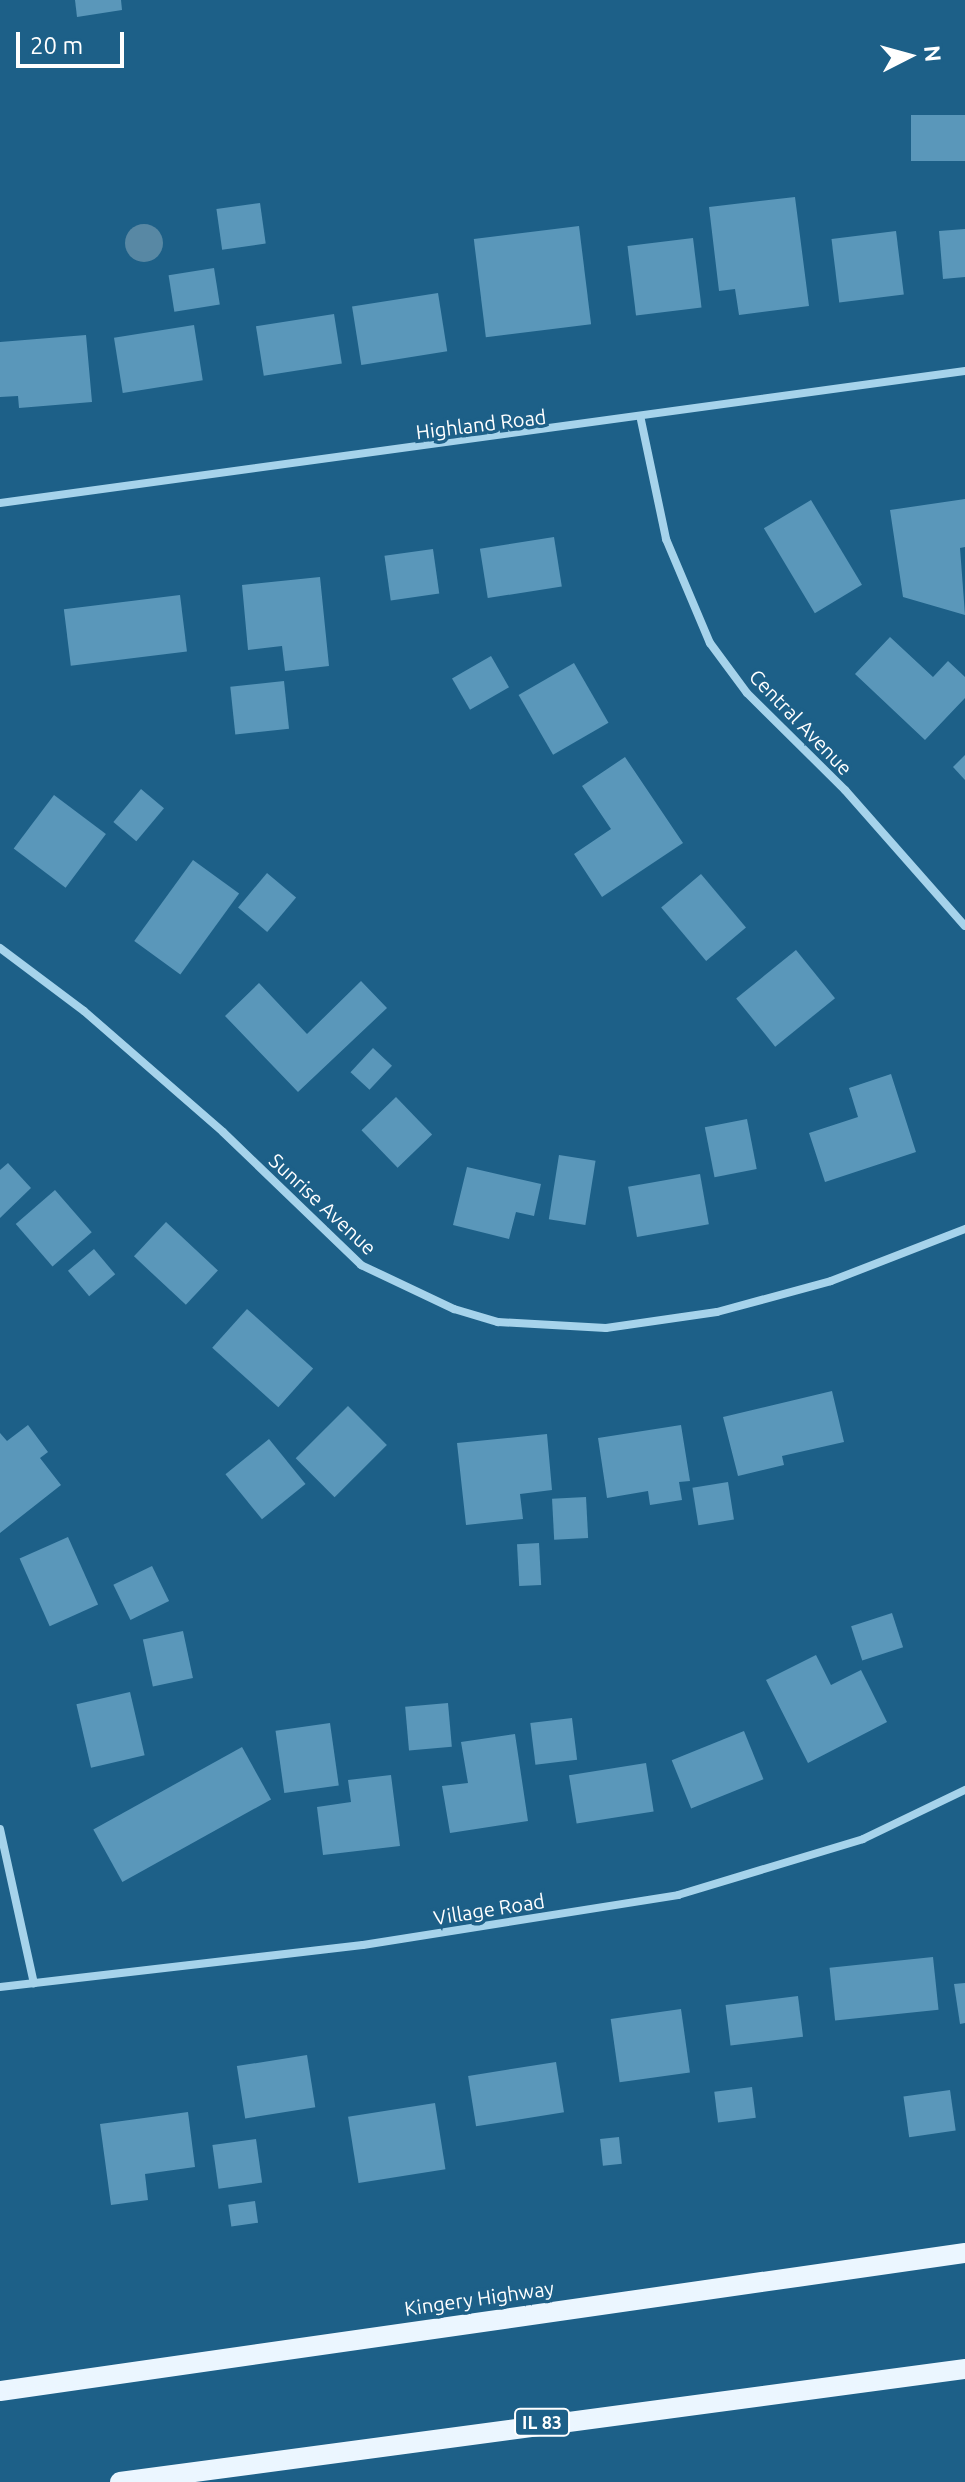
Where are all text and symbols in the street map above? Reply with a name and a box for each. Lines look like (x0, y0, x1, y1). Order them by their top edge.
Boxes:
scale bar (20, 16, 128, 66)
north arrow (869, 16, 949, 96)
text: 20 m (30, 32, 83, 59)
text: N (920, 44, 947, 63)
street label: Highland Road (414, 404, 548, 444)
street label: Central Avenue (745, 664, 857, 780)
street label: Sunrise Avenue (265, 1148, 381, 1260)
street label: Village Road (432, 1888, 546, 1930)
street label: Kingery Highway (403, 2276, 555, 2320)
road number: IL 83 (514, 2408, 570, 2436)

